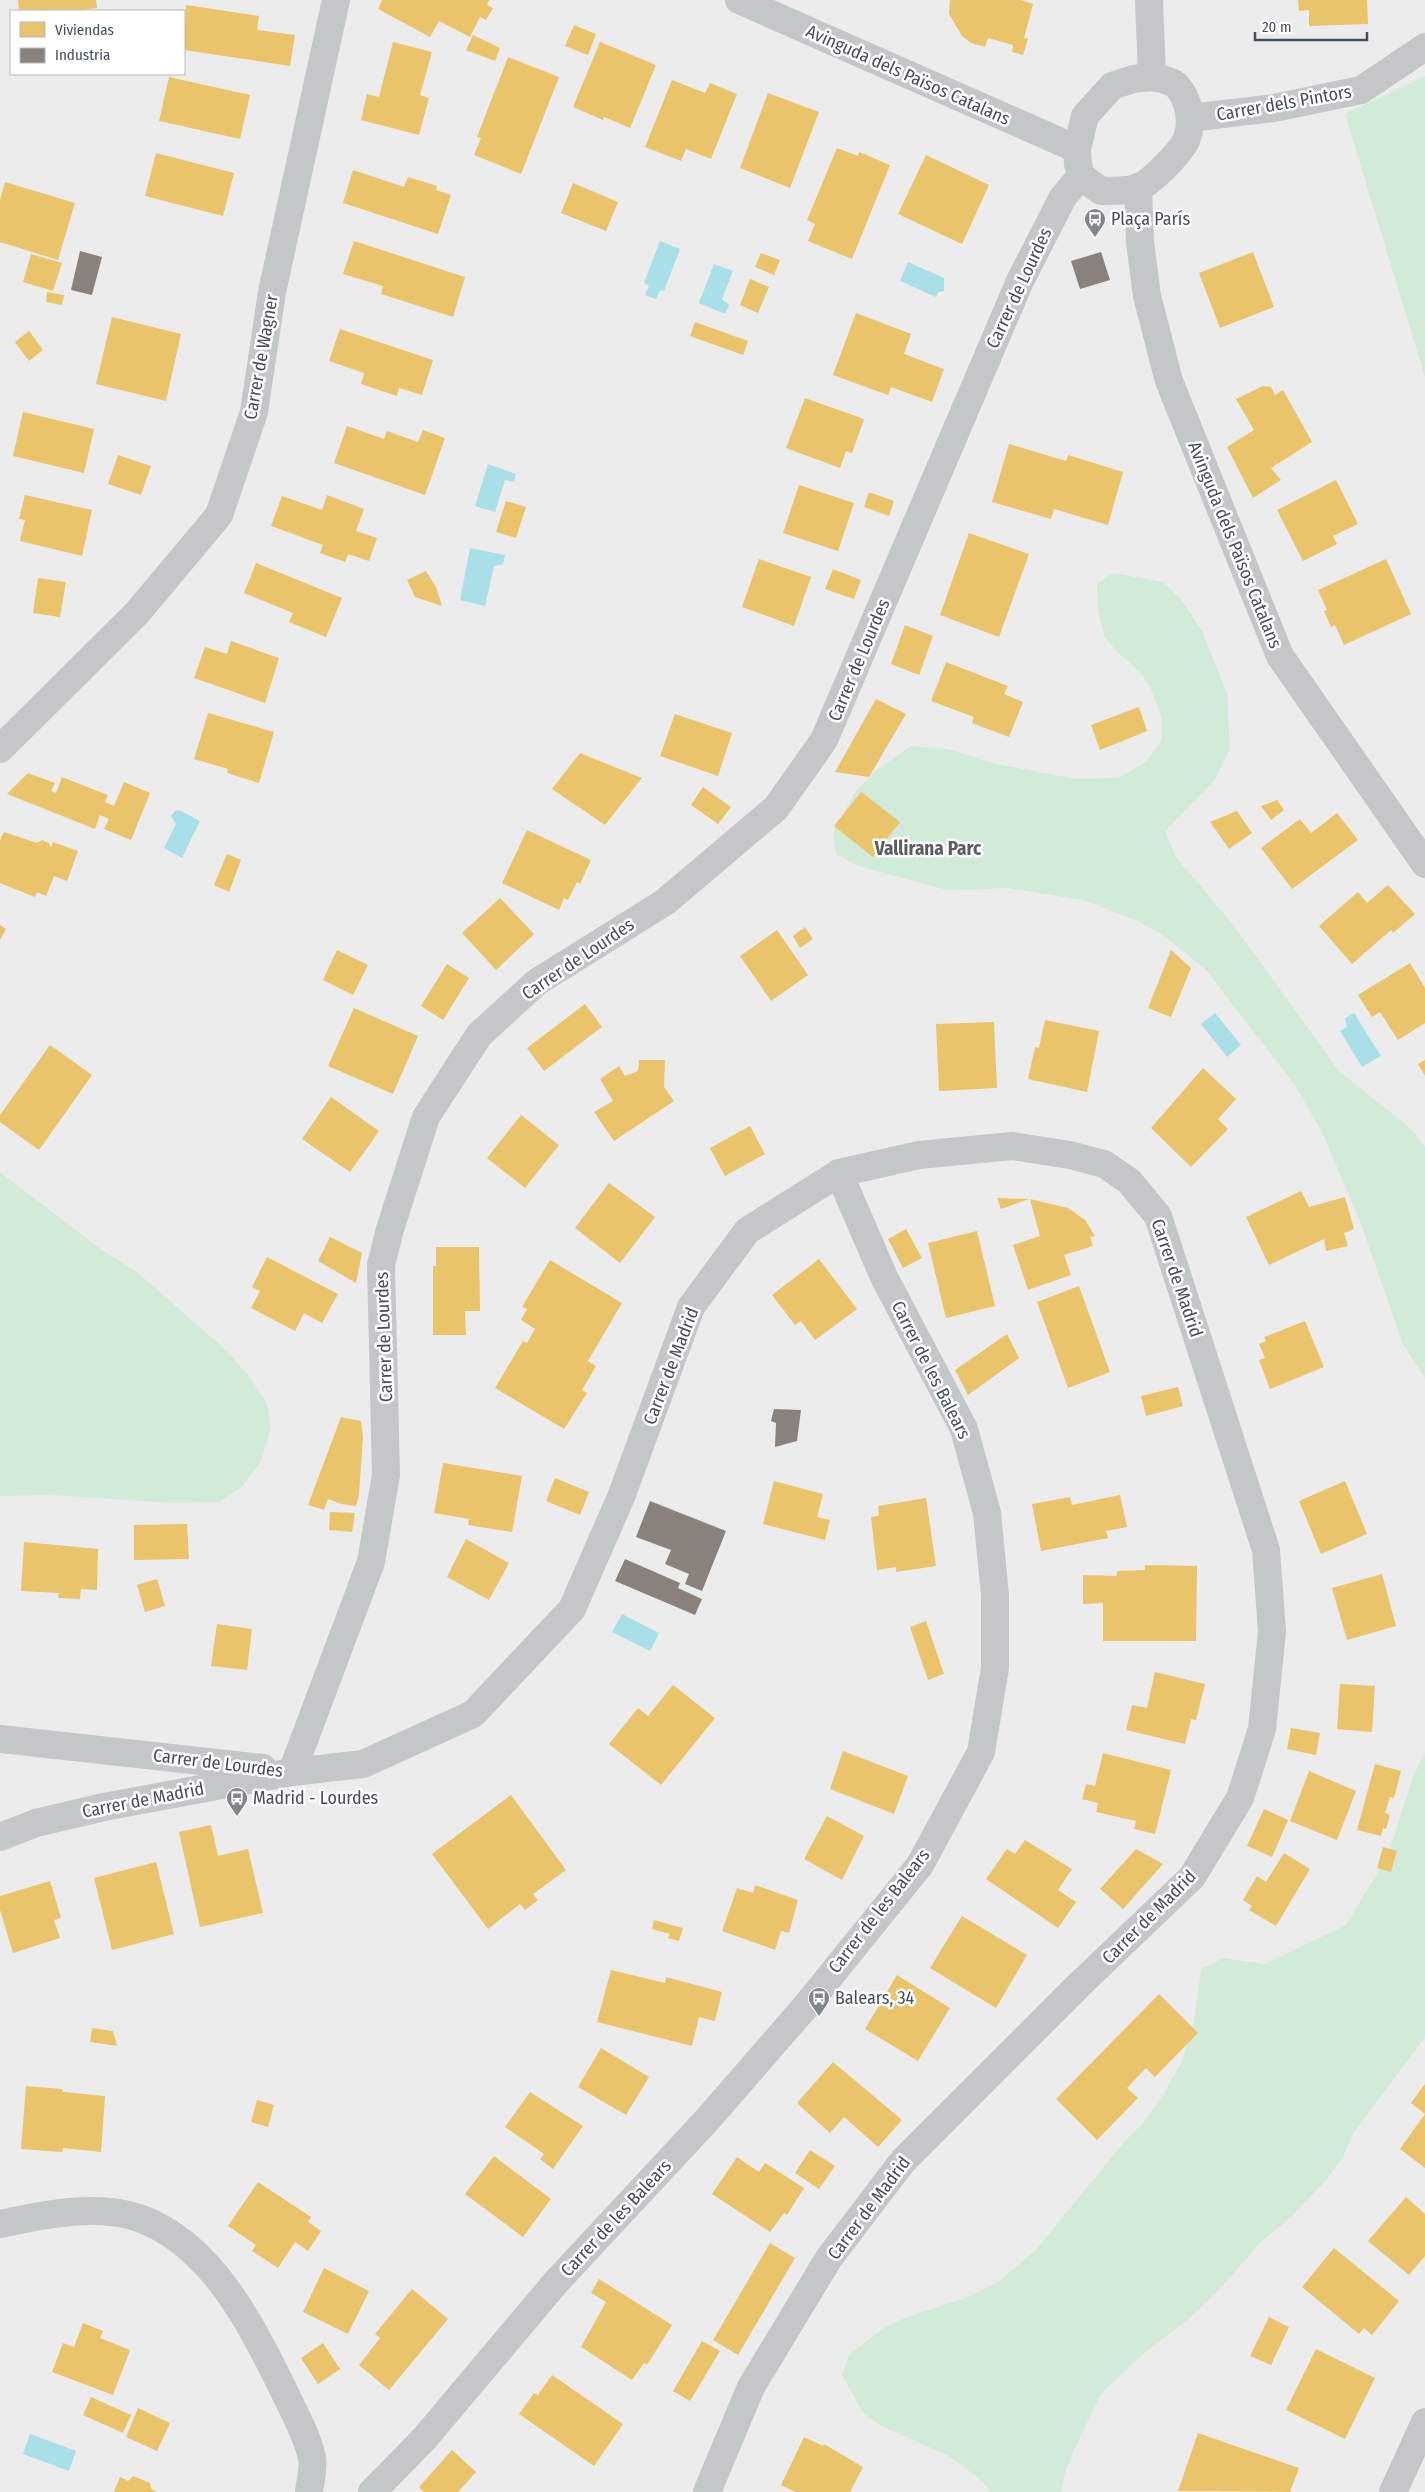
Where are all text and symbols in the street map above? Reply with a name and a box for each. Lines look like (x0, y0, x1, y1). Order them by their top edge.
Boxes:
legend (10, 10, 185, 75)
scale bar (1255, 10, 1368, 42)
text: 20 m (1262, 18, 1292, 36)
street label: Avinguda dels Països Catalans (803, 20, 1014, 130)
text: Viviendas (55, 21, 114, 39)
text: Industria (55, 46, 110, 64)
street label: Carrer dels Pintors (1215, 80, 1354, 126)
bus stop icon: Plaça París (1083, 207, 1107, 238)
place label: Plaça París (1111, 208, 1190, 230)
street label: Carrer de Lourdes (981, 224, 1057, 352)
street label: Carrer de Wagner (239, 292, 283, 421)
street label: Avinguda dels Països Catalans (1183, 438, 1287, 652)
street label: Carrer de Lourdes (823, 595, 895, 724)
district label: Vallirana Parc (874, 837, 982, 860)
street label: Carrer de Lourdes (518, 913, 638, 1005)
street label: Carrer de Madrid (1146, 1216, 1208, 1340)
street label: Carrer de Lourdes (371, 1271, 397, 1403)
street label: Carrer de les Balears (887, 1297, 975, 1443)
street label: Carrer de Madrid (639, 1304, 703, 1428)
street label: Carrer de Lourdes (152, 1744, 284, 1782)
street label: Carrer de Madrid (80, 1777, 206, 1823)
bus stop icon: Madrid - Lourdes (225, 1786, 249, 1817)
place label: Madrid - Lourdes (253, 1787, 379, 1809)
street label: Carrer de les Balears (824, 1844, 935, 1978)
street label: Carrer de Madrid (1097, 1865, 1201, 1969)
bus stop icon: Balears, 34 (807, 1986, 831, 2017)
place label: Balears, 34 (835, 1987, 914, 2009)
street label: Carrer de Madrid (823, 2152, 915, 2264)
street label: Carrer de les Balears (556, 2155, 676, 2281)

